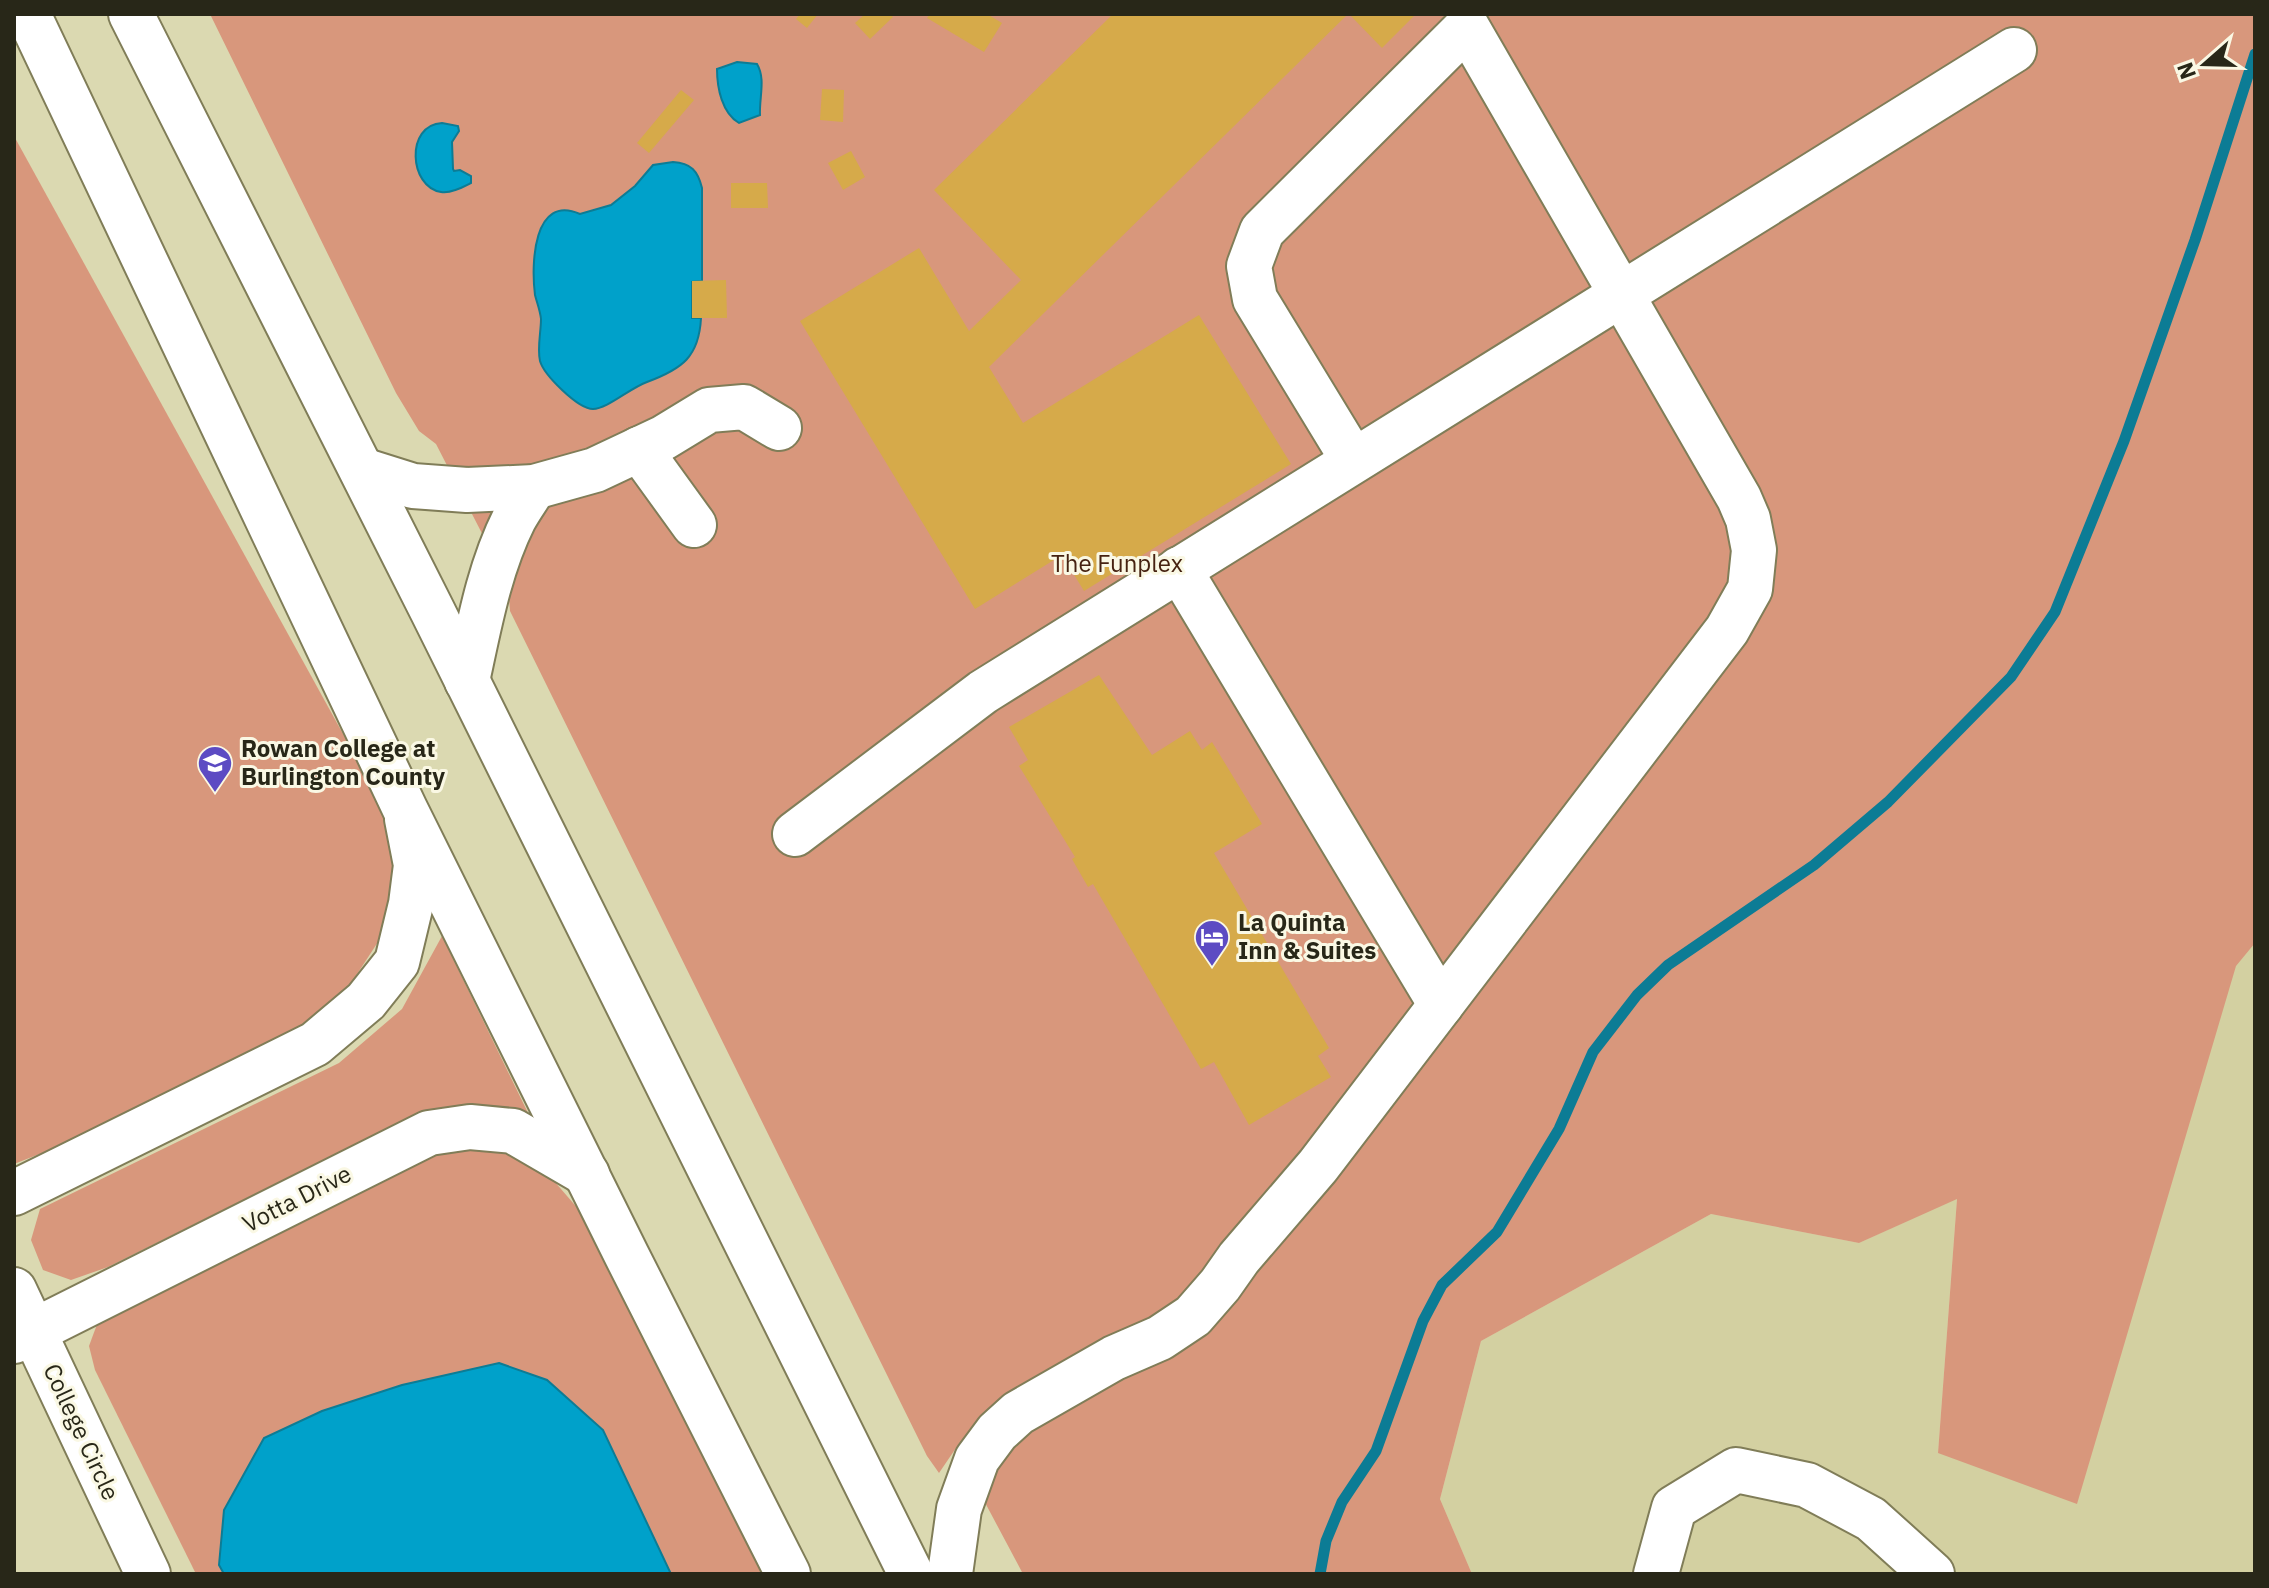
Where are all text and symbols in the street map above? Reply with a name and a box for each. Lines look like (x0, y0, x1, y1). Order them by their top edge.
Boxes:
north arrow (2165, 24, 2245, 104)
text: N (2169, 59, 2202, 83)
park label: The Funplex (1051, 547, 1183, 579)
place label: Rowan College at Burlington County (241, 732, 445, 792)
school or university icon: Rowan College at Burlington County (196, 744, 234, 794)
place label: La Quinta Inn & Suites (1238, 906, 1376, 966)
hotel icon: La Quinta Inn & Suites (1193, 918, 1231, 968)
street label: Votta Drive (237, 1157, 356, 1239)
street label: College Circle (36, 1358, 128, 1505)

